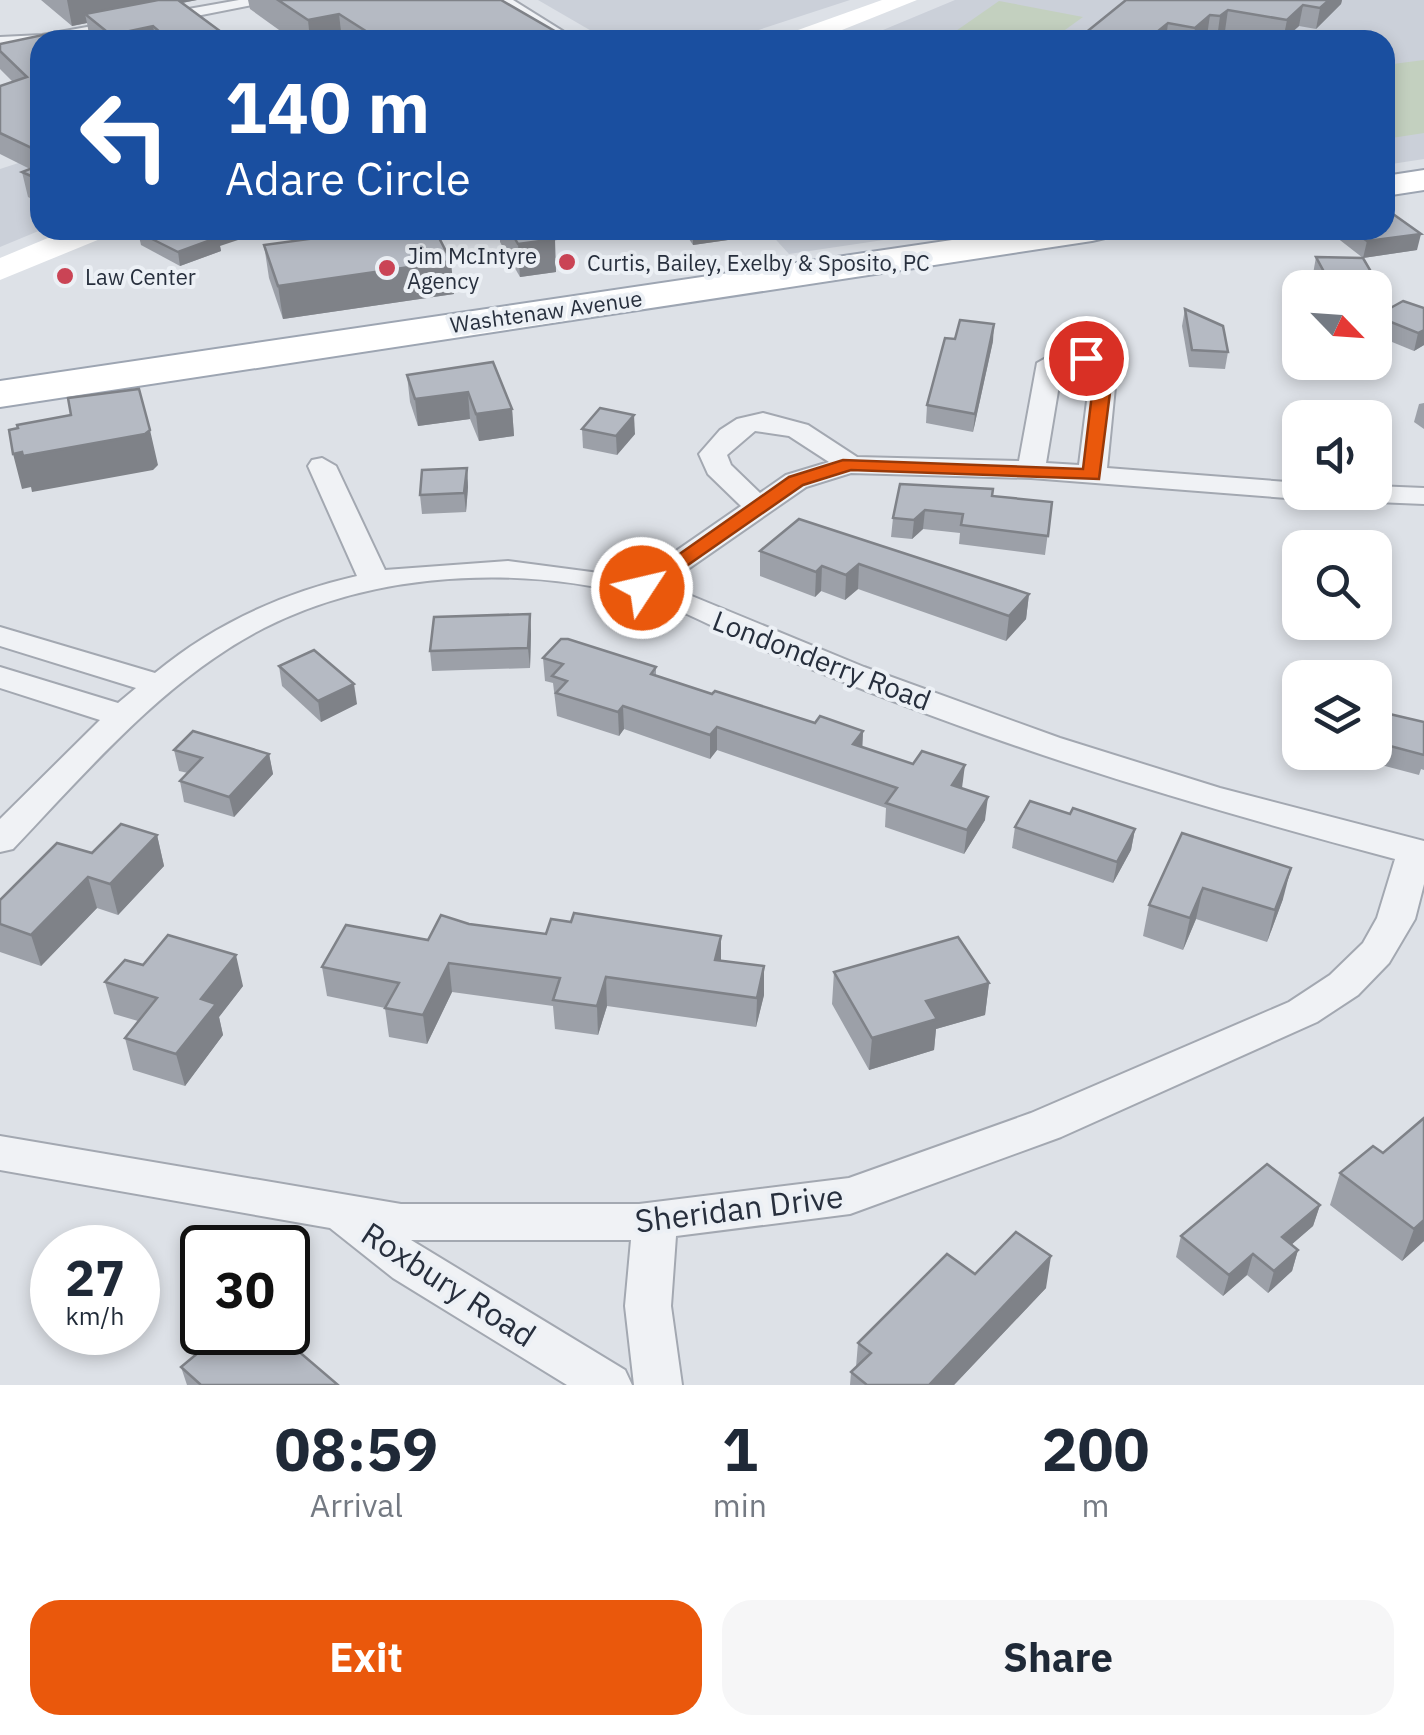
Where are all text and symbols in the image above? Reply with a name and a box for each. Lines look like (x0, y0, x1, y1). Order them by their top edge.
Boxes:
text: 140 m (225, 61, 430, 152)
icon: left (60, 70, 190, 200)
text: Adare Circle (225, 149, 471, 207)
place label: Jim McIntyre Agency (407, 241, 537, 295)
place label: Curtis, Bailey, Exelby & Sposito, PC (587, 248, 930, 277)
marker: Curtis, Bailey, Exelby & Sposito, PC (556, 251, 578, 273)
marker: Jim McIntyre Agency (376, 257, 398, 279)
place label: Law Center (85, 262, 196, 291)
marker: Law Center (54, 265, 76, 287)
north arrow (1282, 270, 1392, 380)
map controls (1282, 270, 1392, 770)
street label: Washtenaw Avenue (448, 283, 644, 339)
pin (1044, 316, 1129, 401)
icon: arrive (1059, 331, 1114, 386)
button: sound (1282, 400, 1392, 510)
button: search (1282, 530, 1392, 640)
position arrow (590, 536, 694, 640)
street label: Londonderry Road (708, 601, 936, 719)
button: layers (1282, 660, 1392, 770)
street label: Sheridan Drive (632, 1174, 846, 1242)
street label: Roxbury Road (354, 1212, 544, 1356)
speed limit sign: 30 (180, 1225, 310, 1355)
text: 27 (65, 1245, 125, 1310)
text: km/h (66, 1299, 124, 1332)
text: 08:59 (275, 1409, 438, 1488)
text: 1 (722, 1409, 758, 1488)
text: 200 (1041, 1409, 1149, 1488)
text: Arrival (310, 1484, 403, 1526)
text: min (713, 1484, 767, 1526)
text: m (1082, 1484, 1109, 1526)
button: Exit (30, 1600, 702, 1715)
button: Share (722, 1600, 1394, 1715)

